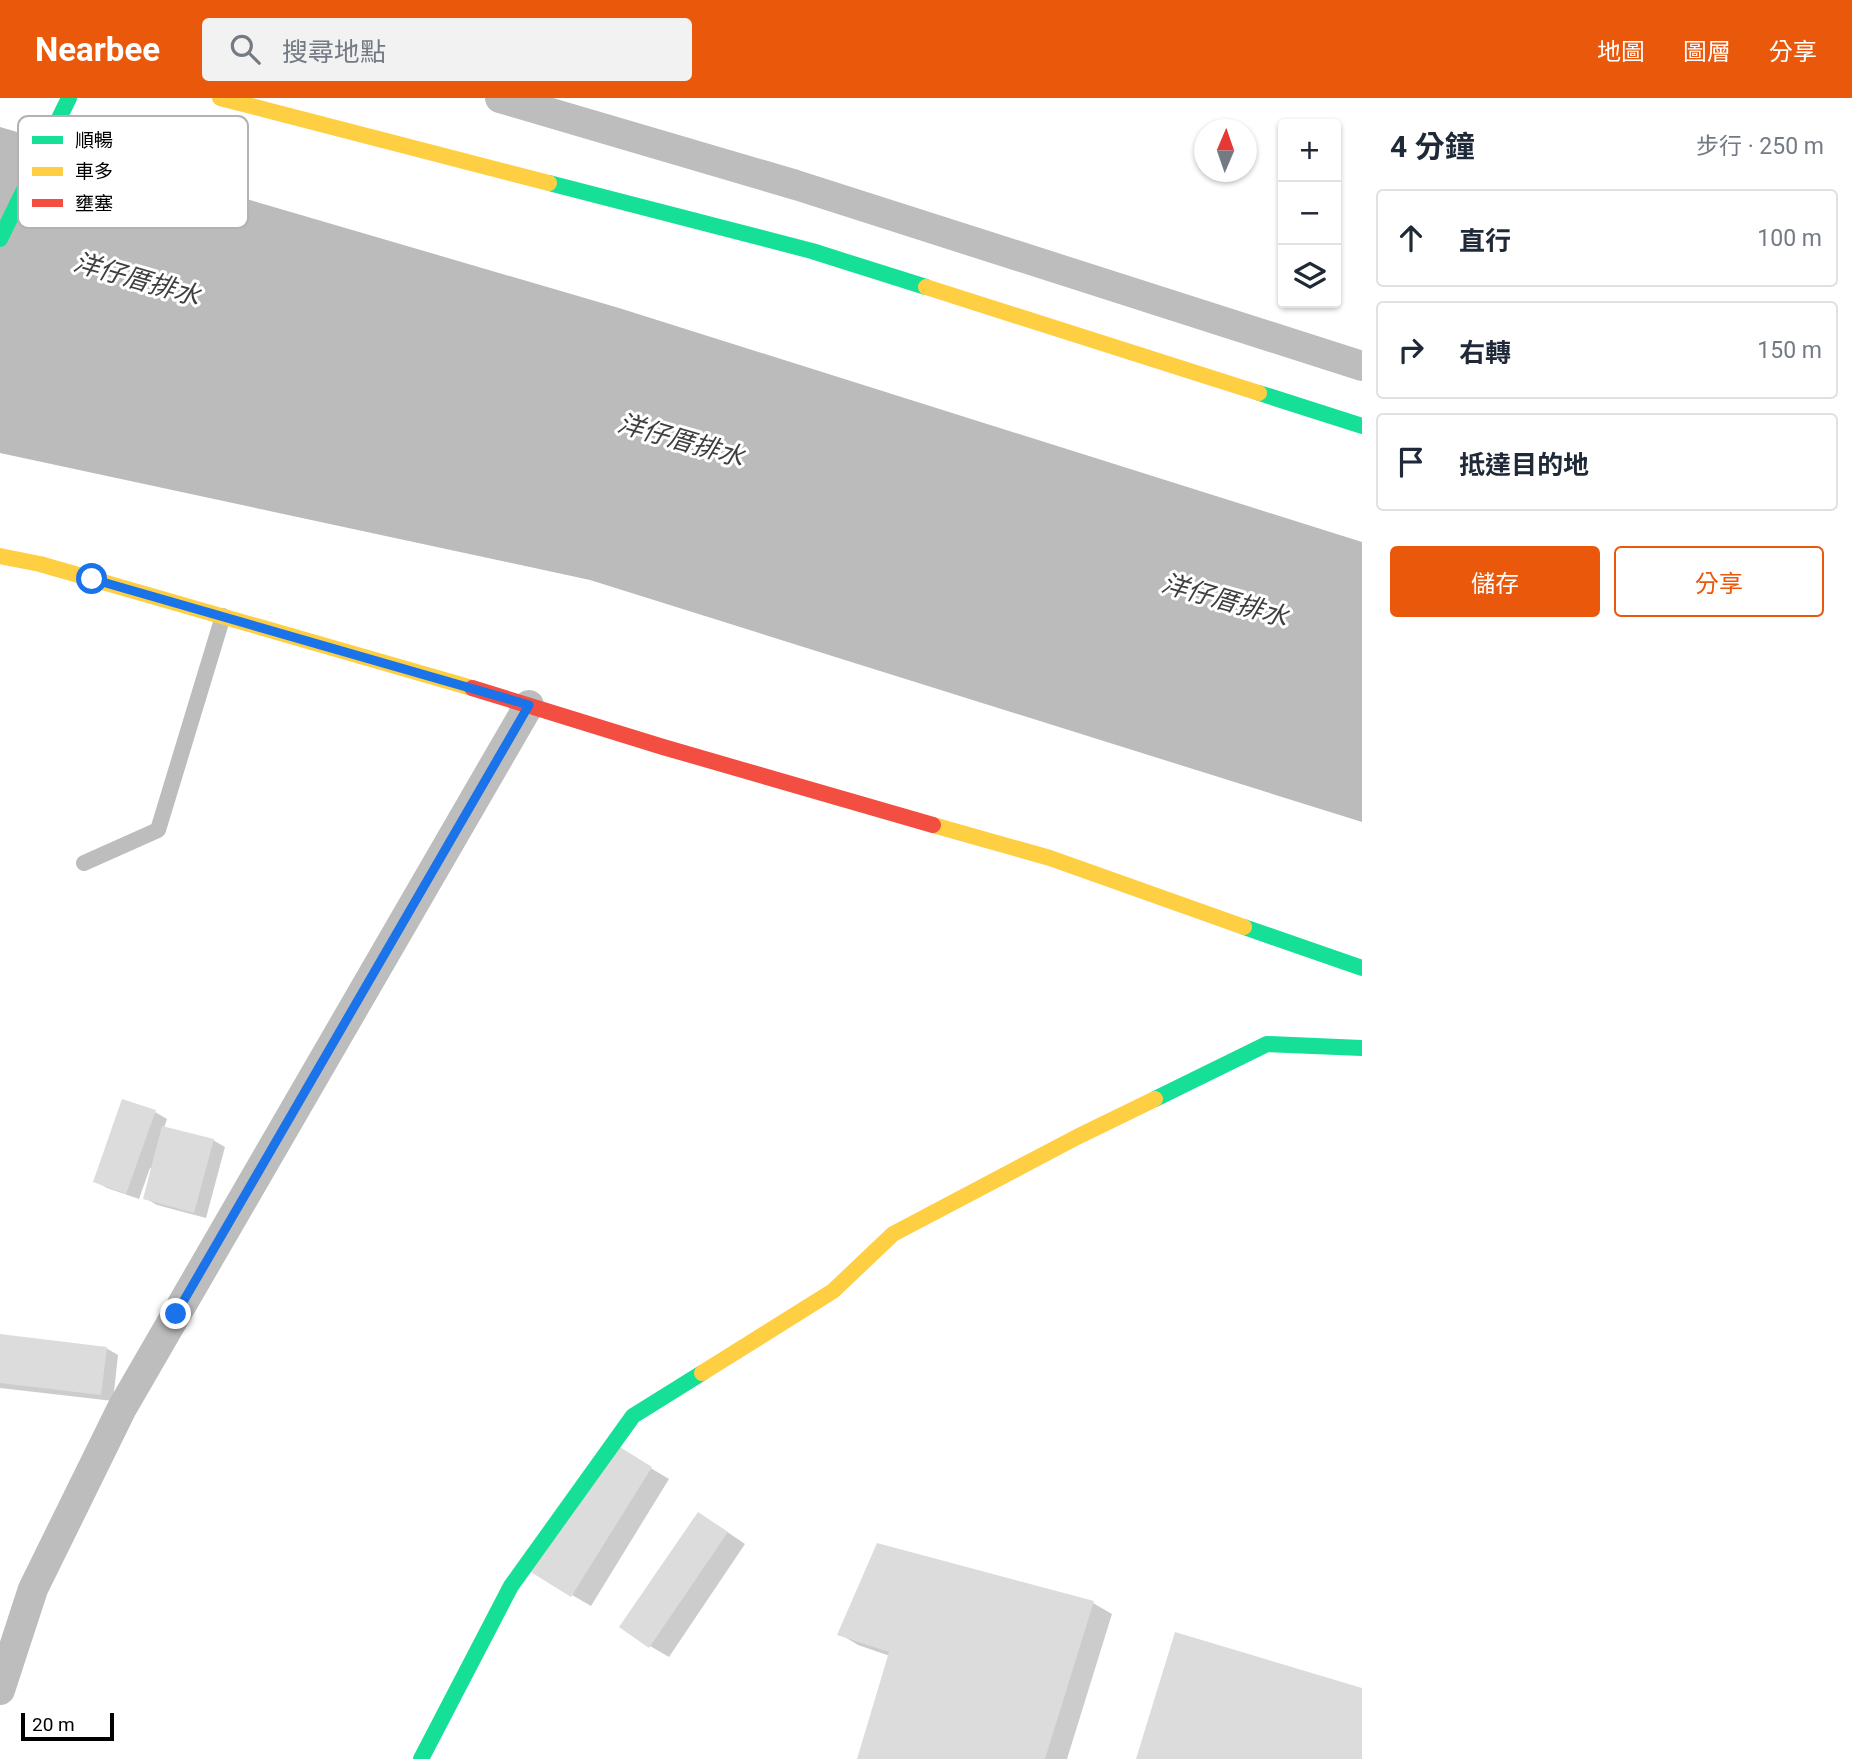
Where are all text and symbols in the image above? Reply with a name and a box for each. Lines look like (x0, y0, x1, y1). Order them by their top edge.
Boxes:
search box (202, 18, 692, 81)
text: Nearbee (35, 30, 160, 69)
icon: search (226, 30, 264, 68)
text: 搜尋地點 (282, 37, 386, 67)
text: 地圖 (1597, 38, 1645, 66)
text: 圖層 (1683, 38, 1731, 66)
text: 分享 (1769, 38, 1817, 66)
legend (18, 116, 248, 228)
north arrow (1194, 119, 1257, 182)
map controls (1278, 119, 1341, 308)
button: + (1278, 119, 1341, 182)
text: 順暢 (75, 129, 113, 152)
text: 4 分鐘 (1390, 129, 1475, 164)
text: 步行 · 250 m (1696, 133, 1824, 160)
text: 車多 (75, 160, 113, 183)
button: − (1278, 182, 1341, 245)
text: 壅塞 (75, 192, 113, 215)
icon: ahead (1392, 219, 1430, 257)
text: 100 m (1757, 225, 1822, 252)
text: 直行 (1459, 226, 1511, 256)
button: layers (1278, 245, 1341, 308)
water label: 洋仔厝排水 (70, 247, 205, 312)
icon: right (1392, 331, 1430, 369)
text: 150 m (1757, 337, 1822, 364)
text: 右轉 (1459, 338, 1511, 368)
water label: 洋仔厝排水 (614, 408, 749, 473)
icon: arrive (1392, 443, 1430, 481)
text: 抵達目的地 (1459, 450, 1589, 480)
button: 儲存 (1390, 546, 1600, 617)
button: 分享 (1614, 546, 1824, 617)
route start (76, 563, 107, 594)
water label: 洋仔厝排水 (1158, 568, 1293, 633)
route end (160, 1298, 191, 1329)
scale bar (21, 1710, 114, 1742)
text: 20 m (32, 1713, 75, 1736)

